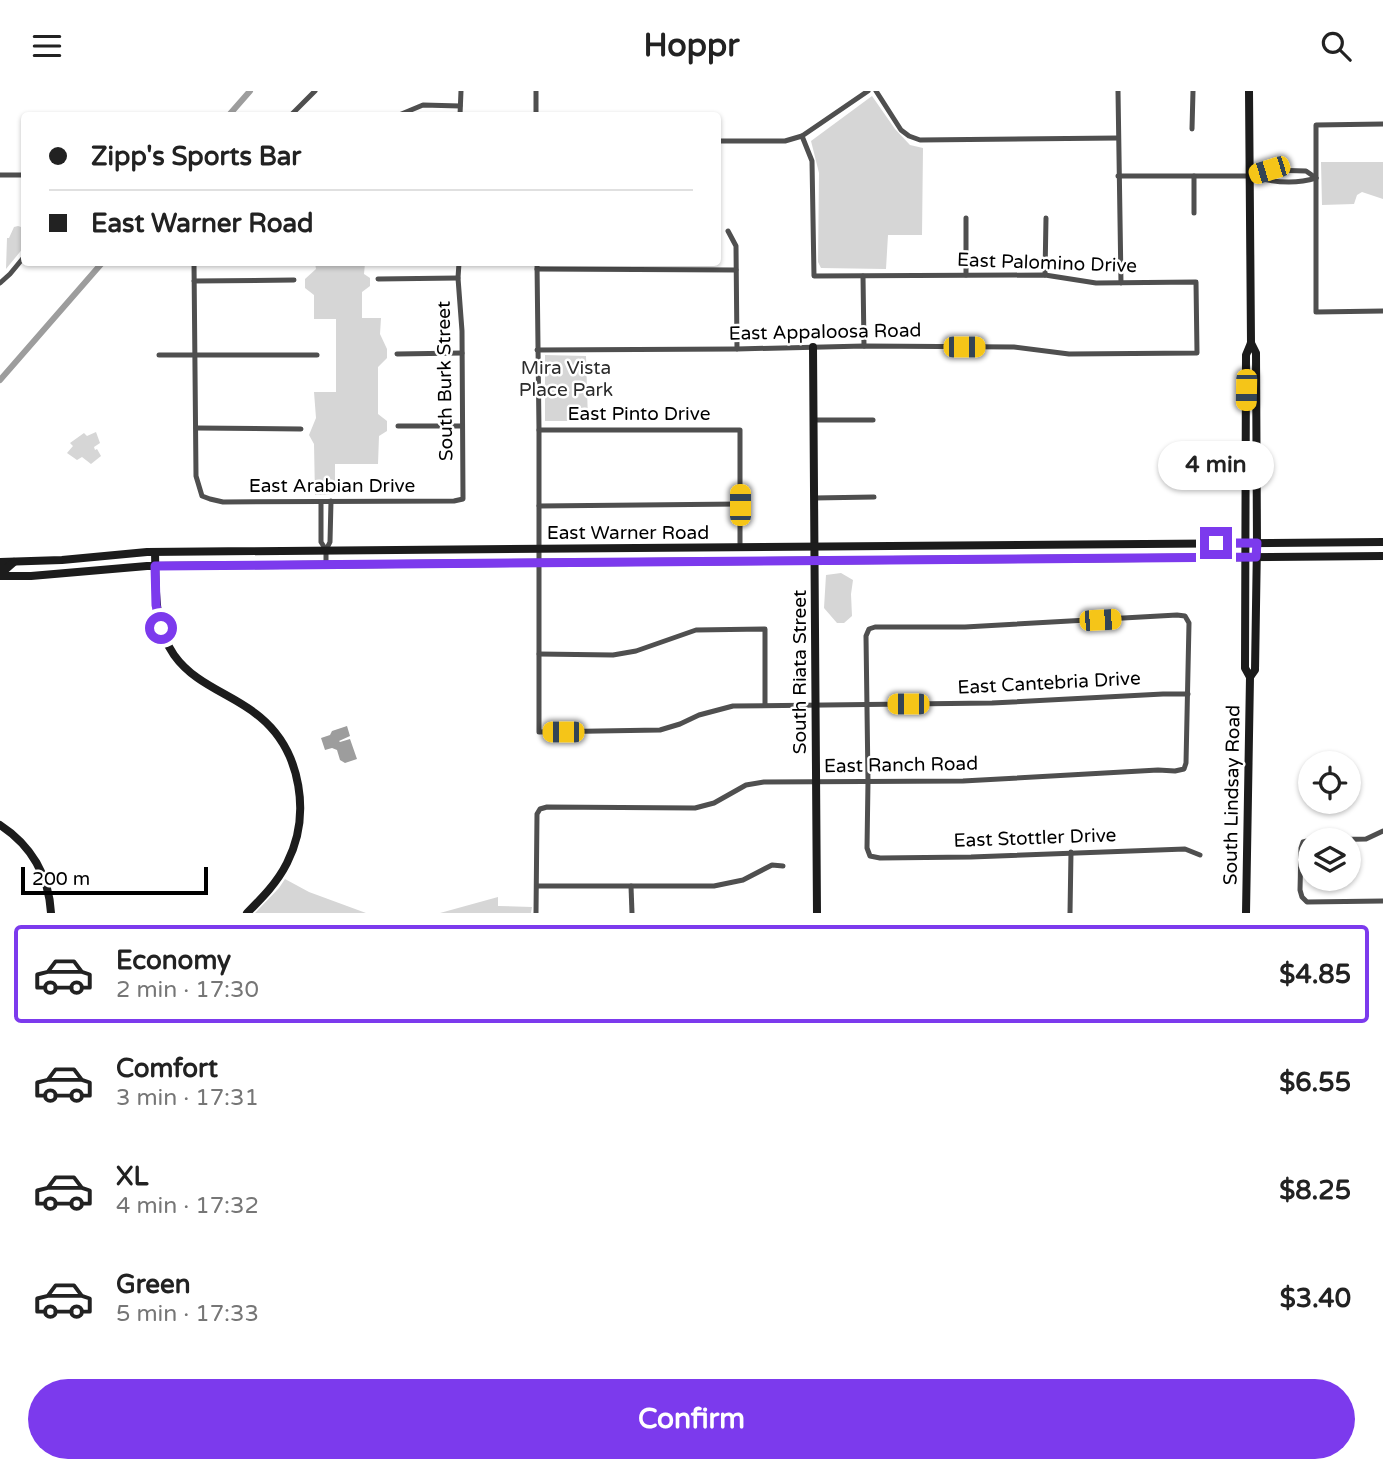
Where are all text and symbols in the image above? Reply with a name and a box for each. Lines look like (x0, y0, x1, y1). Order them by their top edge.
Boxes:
icon: menu (28, 27, 66, 65)
text: Hoppr (644, 27, 739, 65)
icon: search (1317, 27, 1355, 65)
text: Zipp's Sports Bar (91, 141, 301, 172)
car (1246, 154, 1293, 186)
text: East Warner Road (91, 208, 314, 239)
street label: East Palomino Drive (957, 249, 1137, 277)
street label: South Burk Street (433, 301, 457, 461)
street label: East Appaloosa Road (728, 319, 922, 345)
car (944, 337, 986, 358)
park label: Mira Vista Place Park (519, 357, 613, 401)
car (1236, 369, 1257, 411)
street label: East Pinto Drive (567, 403, 711, 425)
callout: 4 min (1158, 441, 1274, 491)
text: 4 min (1185, 451, 1247, 479)
street label: East Arabian Drive (249, 475, 415, 497)
car (730, 484, 751, 526)
street label: East Warner Road (547, 522, 709, 544)
route end (1200, 527, 1232, 559)
street label: South Riata Street (789, 590, 811, 754)
car (1079, 608, 1122, 632)
route start (145, 612, 177, 644)
street label: East Cantebria Drive (957, 667, 1141, 699)
car (888, 694, 930, 715)
street label: South Lindsay Road (1219, 705, 1245, 885)
car (543, 722, 585, 743)
map controls (1298, 751, 1361, 891)
button: locate (1298, 751, 1361, 814)
street label: East Ranch Road (824, 753, 978, 777)
street label: East Stottler Drive (953, 824, 1117, 852)
button: layers (1298, 828, 1361, 891)
scale bar (21, 864, 208, 896)
text: 200 m (32, 868, 90, 890)
icon: car (32, 943, 95, 1006)
text: Economy (116, 945, 231, 976)
text: $4.85 (1279, 959, 1351, 990)
text: 2 min · 17:30 (116, 976, 259, 1004)
icon: car (32, 1051, 95, 1114)
text: Comfort (116, 1053, 218, 1084)
text: $6.55 (1279, 1067, 1351, 1098)
text: 3 min · 17:31 (116, 1084, 259, 1112)
icon: car (32, 1159, 95, 1222)
text: XL (116, 1161, 148, 1192)
text: $8.25 (1279, 1175, 1351, 1206)
text: 4 min · 17:32 (116, 1192, 259, 1220)
icon: car (32, 1267, 95, 1330)
text: Green (116, 1269, 191, 1300)
text: $3.40 (1280, 1283, 1351, 1314)
text: 5 min · 17:33 (116, 1300, 259, 1328)
button: Confirm (28, 1379, 1355, 1459)

